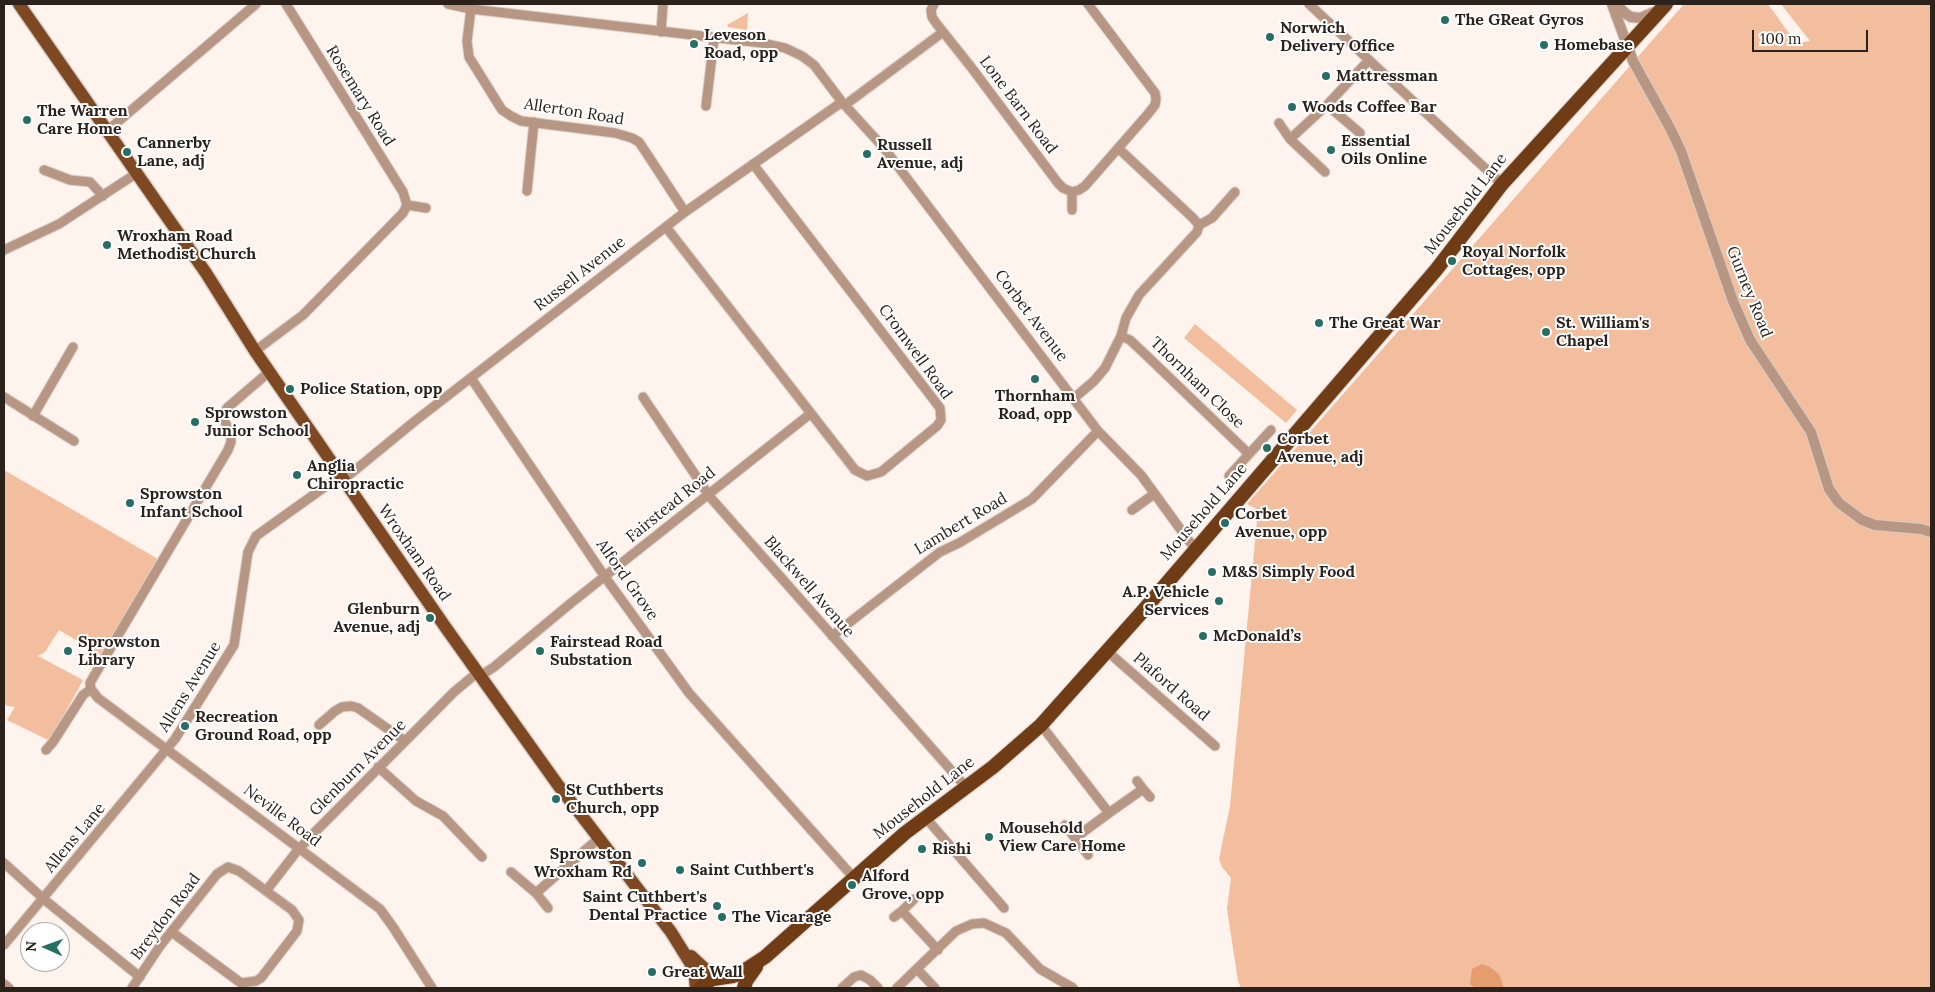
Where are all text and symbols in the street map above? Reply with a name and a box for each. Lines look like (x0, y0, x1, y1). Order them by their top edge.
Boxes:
place label: The GReat Gyros (1455, 10, 1584, 30)
marker: The GReat Gyros (1439, 14, 1451, 26)
place label: Norwich Delivery Office (1280, 18, 1395, 56)
scale bar (1755, 20, 1871, 52)
place label: Leveson Road, opp (704, 25, 778, 63)
text: 100 m (1760, 29, 1801, 48)
marker: Norwich Delivery Office (1264, 31, 1276, 43)
place label: Homebase (1554, 35, 1633, 55)
marker: Leveson Road, opp (688, 38, 700, 50)
marker: Homebase (1538, 39, 1550, 51)
street label: Rosemary Road (321, 42, 399, 150)
street label: Lone Barn Road (975, 52, 1061, 158)
place label: Mattressman (1336, 66, 1438, 86)
marker: Mattressman (1320, 70, 1332, 82)
street label: Allerton Road (523, 95, 625, 129)
place label: Woods Coffee Bar (1302, 97, 1437, 117)
place label: The Warren Care Home (37, 101, 128, 139)
marker: Woods Coffee Bar (1286, 101, 1298, 113)
marker: The Warren Care Home (21, 114, 33, 126)
place label: Essential Oils Online (1341, 131, 1427, 169)
place label: Cannerby Lane, adj (137, 133, 211, 171)
place label: Russell Avenue, adj (877, 135, 963, 173)
marker: Essential Oils Online (1325, 144, 1337, 156)
marker: Cannerby Lane, adj (121, 146, 133, 158)
marker: Russell Avenue, adj (861, 148, 873, 160)
street label: Mousehold Lane (1421, 150, 1511, 258)
place label: Wroxham Road Methodist Church (117, 226, 256, 264)
street label: Russell Avenue (531, 232, 629, 316)
marker: Wroxham Road Methodist Church (101, 239, 113, 251)
place label: Royal Norfolk Cottages, opp (1462, 242, 1566, 280)
street label: Gurney Road (1722, 244, 1776, 340)
marker: Royal Norfolk Cottages, opp (1446, 255, 1458, 267)
street label: Corbet Avenue (990, 266, 1072, 366)
street label: Cromwell Road (874, 301, 956, 403)
place label: The Great War (1329, 313, 1441, 333)
place label: St. William's Chapel (1556, 313, 1650, 351)
marker: The Great War (1313, 317, 1325, 329)
marker: St. William's Chapel (1540, 326, 1552, 338)
street label: Thornham Close (1146, 333, 1248, 433)
marker: Thornham Road, opp (1029, 373, 1041, 385)
place label: Police Station, opp (300, 379, 442, 399)
marker: Police Station, opp (284, 383, 296, 395)
place label: Thornham Road, opp (995, 386, 1075, 424)
place label: Sprowston Junior School (205, 403, 309, 441)
marker: Sprowston Junior School (189, 416, 201, 428)
place label: Corbet Avenue, adj (1277, 429, 1363, 467)
marker: Corbet Avenue, adj (1261, 442, 1273, 454)
place label: Anglia Chiropractic (307, 456, 404, 494)
street label: Mousehold Lane (1156, 459, 1252, 565)
street label: Fairstead Road (623, 463, 719, 547)
marker: Anglia Chiropractic (291, 469, 303, 481)
place label: Sprowston Infant School (140, 484, 243, 522)
street label: Lambert Road (911, 489, 1011, 559)
marker: Sprowston Infant School (124, 497, 136, 509)
street label: Wroxham Road (374, 501, 454, 605)
place label: Corbet Avenue, opp (1235, 504, 1327, 542)
marker: Corbet Avenue, opp (1219, 517, 1231, 529)
street label: Blackwell Avenue (760, 532, 858, 642)
street label: Alford Grove (592, 536, 662, 624)
place label: M&S Simply Food (1222, 562, 1355, 582)
marker: M&S Simply Food (1206, 566, 1218, 578)
place label: A.P. Vehicle Services (1122, 582, 1209, 620)
marker: A.P. Vehicle Services (1213, 595, 1225, 607)
place label: Glenburn Avenue, adj (334, 599, 420, 637)
marker: Glenburn Avenue, adj (424, 612, 436, 624)
place label: McDonald’s (1213, 626, 1301, 646)
marker: McDonald’s (1197, 630, 1209, 642)
place label: Sprowston Library (78, 632, 160, 670)
place label: Fairstead Road Substation (550, 632, 663, 670)
street label: Allens Avenue (155, 638, 225, 736)
marker: Sprowston Library (62, 645, 74, 657)
marker: Fairstead Road Substation (534, 645, 546, 657)
street label: Plaford Road (1129, 649, 1213, 725)
place label: Recreation Ground Road, opp (195, 707, 332, 745)
street label: Glenburn Avenue (306, 716, 410, 820)
marker: Recreation Ground Road, opp (179, 720, 191, 732)
street label: Mousehold Lane (870, 753, 978, 843)
place label: St Cuthberts Church, opp (566, 780, 663, 818)
street label: Neville Road (240, 781, 324, 851)
marker: St Cuthberts Church, opp (550, 793, 562, 805)
street label: Allens Lane (40, 799, 110, 877)
place label: Mousehold View Care Home (999, 818, 1126, 856)
marker: Mousehold View Care Home (983, 831, 995, 843)
place label: Rishi (932, 839, 971, 859)
marker: Rishi (916, 843, 928, 855)
place label: Sprowston Wroxham Rd (534, 844, 632, 882)
marker: Sprowston Wroxham Rd (636, 857, 648, 869)
place label: Saint Cuthbert's (690, 860, 814, 880)
marker: Saint Cuthbert's (674, 864, 686, 876)
place label: Alford Grove, opp (862, 866, 944, 904)
street label: Breydon Road (127, 870, 205, 964)
marker: Alford Grove, opp (846, 879, 858, 891)
place label: Saint Cuthbert's Dental Practice (583, 887, 707, 925)
marker: Saint Cuthbert's Dental Practice (711, 900, 723, 912)
place label: The Vicarage (732, 907, 831, 927)
marker: The Vicarage (716, 911, 728, 923)
north arrow (20, 922, 70, 972)
text: N (22, 941, 40, 952)
place label: Great Wall (662, 962, 743, 982)
marker: Great Wall (646, 966, 658, 978)

